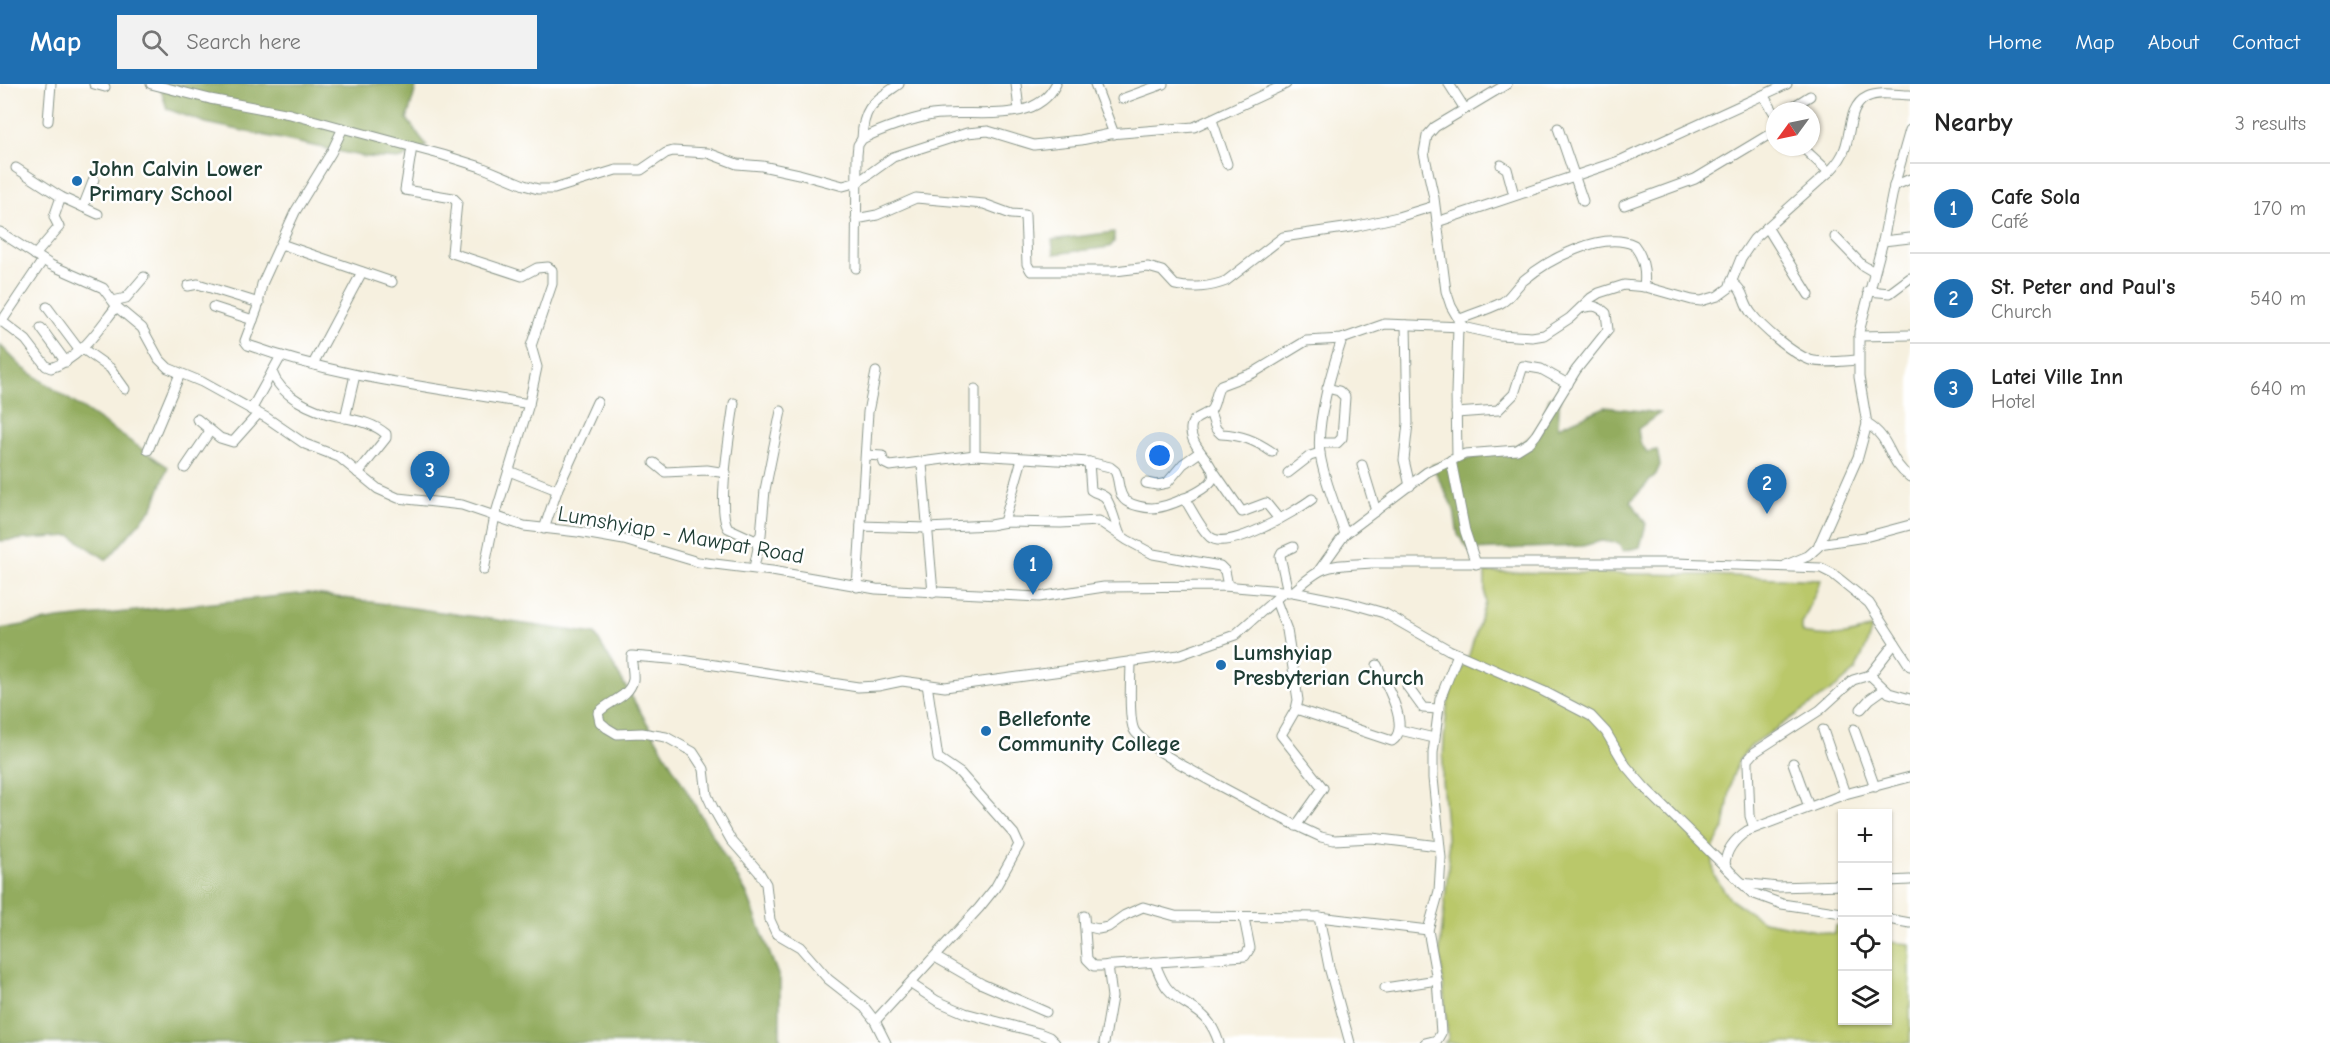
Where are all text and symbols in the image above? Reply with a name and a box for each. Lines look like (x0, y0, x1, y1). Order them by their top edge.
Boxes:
search box (117, 15, 537, 69)
text: Map (30, 26, 81, 58)
icon: search (138, 26, 171, 59)
text: Search here (186, 29, 301, 55)
text: Home (1988, 30, 2042, 54)
text: Map (2075, 30, 2115, 54)
text: About (2148, 30, 2199, 54)
text: Contact (2232, 30, 2300, 54)
north arrow (1766, 102, 1820, 156)
text: Nearby (1934, 108, 2013, 138)
text: 3 results (2235, 112, 2306, 135)
place label: John Calvin Lower Primary School (89, 156, 262, 207)
marker: John Calvin Lower Primary School (70, 174, 84, 188)
text: Cafe Sola (1991, 184, 2080, 210)
text: 1 (1950, 197, 1957, 220)
text: 170 m (2253, 197, 2306, 220)
text: Café (1991, 210, 2029, 233)
text: St. Peter and Paul's (1991, 274, 2175, 300)
text: 2 (1949, 287, 1958, 310)
text: 540 m (2250, 287, 2306, 310)
text: Church (1991, 300, 2052, 323)
text: Latei Ville Inn (1991, 364, 2123, 390)
text: 3 (1949, 377, 1958, 400)
text: 640 m (2250, 377, 2306, 400)
text: Hotel (1991, 390, 2035, 413)
your location (1145, 441, 1174, 470)
pin: 3 (410, 452, 450, 501)
pin: 2 (1748, 464, 1786, 514)
street label: Lumshyiap - Mawpat Road (556, 501, 806, 569)
pin: 1 (1014, 546, 1052, 595)
place label: Lumshyiap Presbyterian Church (1233, 640, 1424, 691)
marker: Lumshyiap Presbyterian Church (1214, 658, 1228, 672)
place label: Bellefonte Community College (998, 706, 1180, 757)
marker: Bellefonte Community College (979, 724, 993, 738)
map controls (1838, 809, 1892, 1025)
button: + (1838, 809, 1892, 863)
button: − (1838, 863, 1892, 917)
button: locate (1838, 917, 1892, 971)
button: layers (1838, 971, 1892, 1025)

